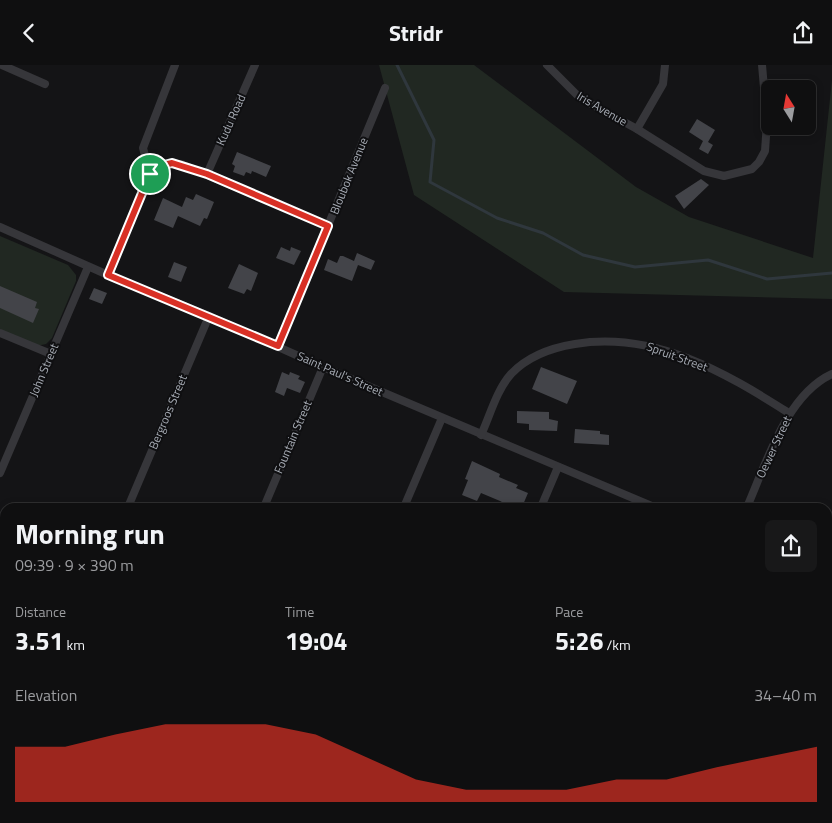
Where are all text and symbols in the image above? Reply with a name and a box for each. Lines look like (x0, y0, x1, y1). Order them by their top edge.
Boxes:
text: Stridr (389, 16, 443, 50)
icon: back (15, 19, 43, 47)
icon: share (789, 19, 817, 47)
north arrow (761, 80, 816, 135)
map controls (761, 80, 816, 135)
street label: Iris Avenue (573, 86, 631, 131)
street label: Kudu Road (211, 91, 250, 149)
street label: Bloubok Avenue (324, 134, 373, 217)
pin (129, 153, 171, 195)
icon: arrive (136, 160, 164, 188)
street label: Spruit Street (644, 337, 711, 377)
street label: John Street (24, 340, 64, 399)
street label: Saint Paul's Street (294, 346, 387, 401)
street label: Bergroos Street (143, 371, 192, 452)
street label: Fountain Street (269, 396, 317, 476)
street label: Oewer Street (751, 412, 797, 481)
text: Morning run (15, 512, 165, 555)
button: share (765, 520, 817, 572)
text: 09:39 · 9 × 390 m (15, 553, 134, 577)
text: Distance (15, 601, 66, 622)
text: Time (285, 601, 314, 622)
text: Pace (555, 601, 583, 622)
text: 3.51 (15, 622, 63, 660)
text: 19:04 (285, 622, 347, 660)
text: 5:26 (555, 622, 603, 660)
text: km (63, 634, 85, 655)
text: /km (603, 634, 631, 655)
text: Elevation (15, 683, 77, 707)
text: 34–40 m (754, 683, 817, 707)

